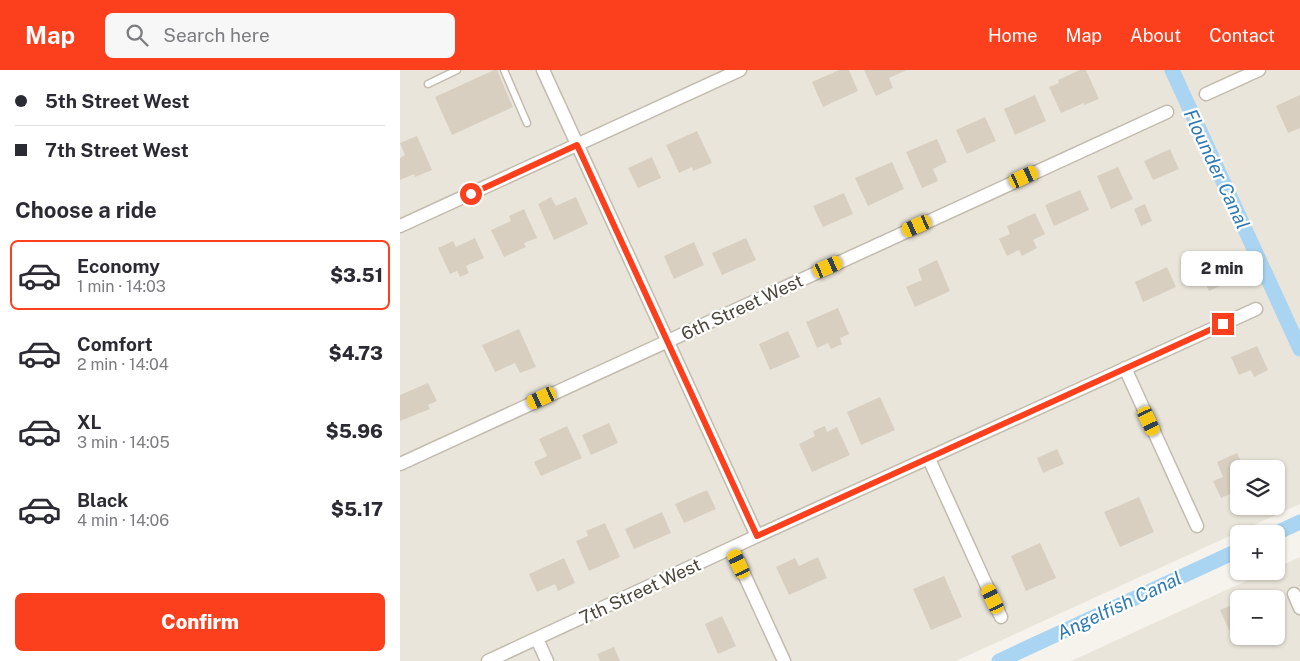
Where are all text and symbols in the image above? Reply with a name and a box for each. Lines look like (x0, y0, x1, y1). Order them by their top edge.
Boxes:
search box (105, 13, 455, 58)
text: Map (25, 21, 75, 49)
icon: search (123, 21, 151, 49)
text: Search here (163, 24, 270, 46)
text: Home (988, 25, 1038, 46)
text: Map (1066, 25, 1102, 46)
text: About (1130, 25, 1181, 46)
text: Contact (1209, 25, 1275, 46)
text: 5th Street West (45, 90, 190, 112)
water label: Flounder Canal (1180, 106, 1254, 232)
text: 7th Street West (45, 139, 189, 161)
car (1007, 164, 1040, 190)
route start (460, 183, 482, 205)
text: Choose a ride (15, 197, 157, 223)
car (900, 213, 933, 239)
callout: 2 min (1182, 252, 1264, 286)
icon: car (17, 253, 62, 298)
car (811, 254, 844, 280)
text: Economy (77, 255, 160, 277)
text: 2 min (1201, 259, 1243, 278)
text: $3.51 (330, 264, 383, 286)
street label: 6th Street West (678, 270, 806, 344)
text: 1 min · 14:03 (77, 277, 166, 296)
route end (1212, 313, 1234, 335)
icon: car (17, 331, 62, 376)
text: Comfort (77, 333, 153, 355)
text: $4.73 (329, 342, 383, 364)
text: 2 min · 14:04 (77, 355, 169, 374)
car (525, 385, 558, 411)
car (1135, 404, 1162, 438)
icon: car (17, 409, 62, 454)
text: XL (77, 411, 102, 433)
text: $5.96 (326, 420, 383, 442)
text: 3 min · 14:05 (77, 433, 170, 452)
map controls (1230, 460, 1285, 645)
button: layers (1230, 460, 1285, 515)
icon: car (17, 487, 62, 532)
text: Black (77, 489, 128, 511)
text: $5.17 (331, 498, 383, 520)
text: 4 min · 14:06 (77, 511, 169, 530)
button: + (1230, 525, 1285, 580)
car (725, 547, 752, 581)
street label: 7th Street West (576, 554, 704, 628)
water label: Angelfish Canal (1053, 566, 1185, 644)
car (979, 582, 1006, 616)
button: − (1230, 590, 1285, 645)
button: Confirm (15, 593, 385, 651)

